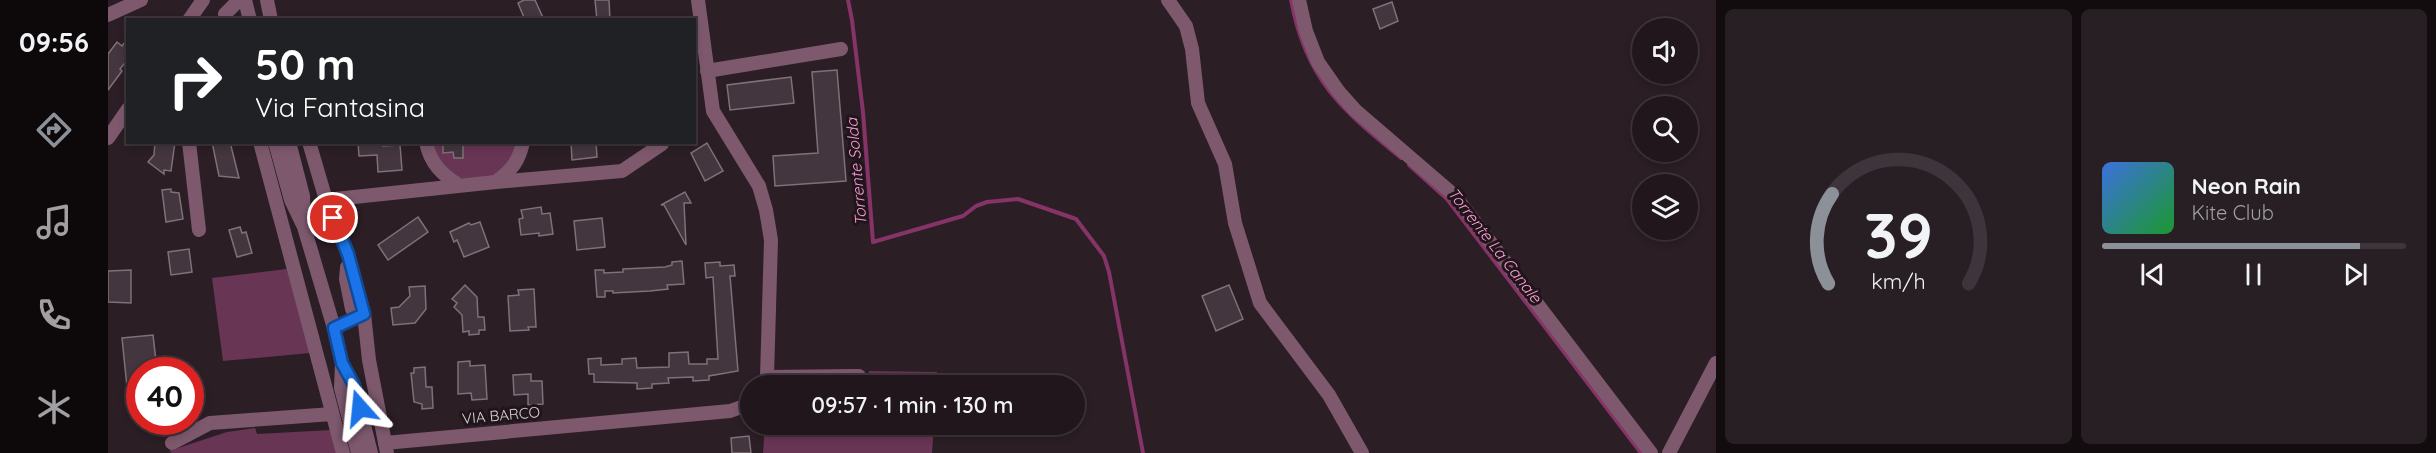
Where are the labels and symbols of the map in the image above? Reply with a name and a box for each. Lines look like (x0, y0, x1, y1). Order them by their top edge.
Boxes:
water label: Torrente Solda (841, 116, 871, 227)
water label: Torrente La Canale (1444, 183, 1547, 307)
pin (307, 192, 358, 243)
speed limit sign: 40 (126, 357, 204, 435)
position arrow (328, 376, 392, 440)
street label: VIA BARCO (461, 402, 541, 428)

